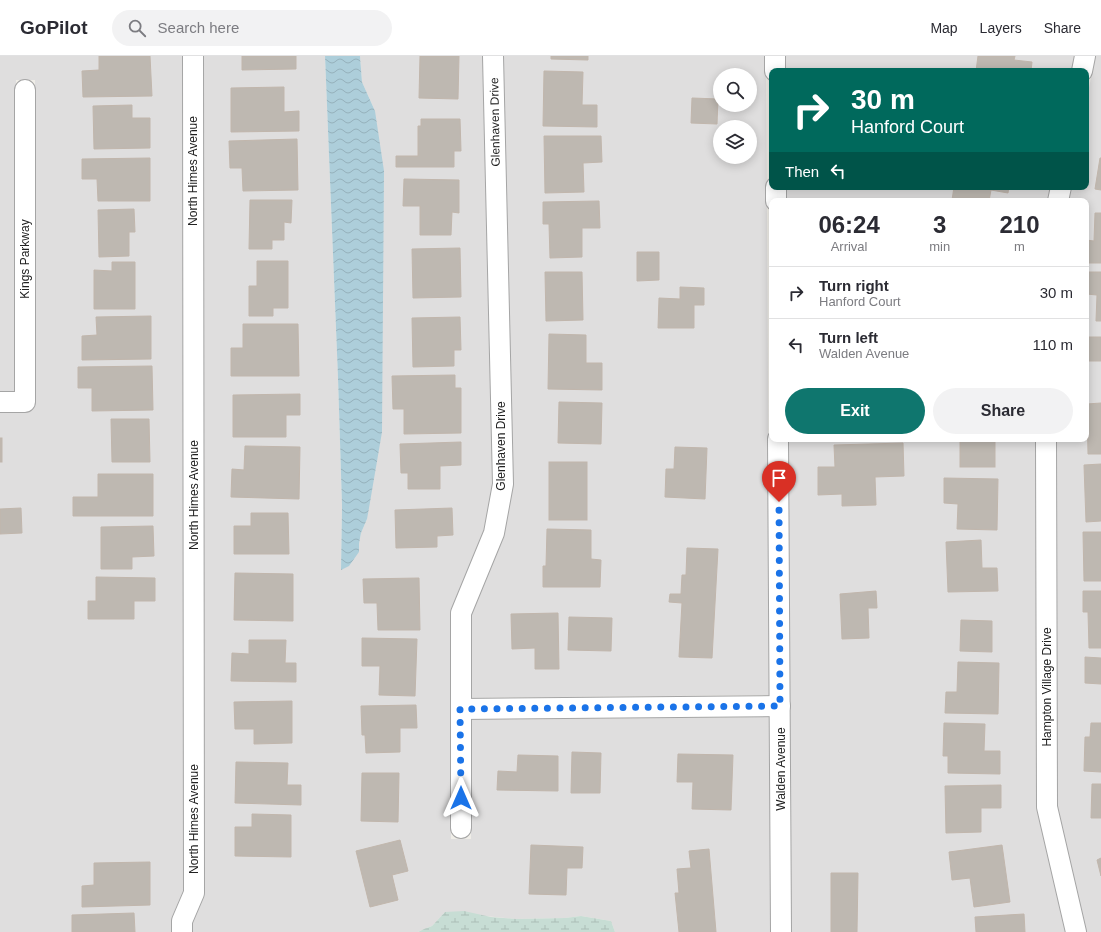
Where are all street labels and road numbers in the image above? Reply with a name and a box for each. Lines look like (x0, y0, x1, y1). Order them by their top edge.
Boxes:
street label: Glenhaven Drive (487, 77, 503, 167)
street label: North Himes Avenue (186, 116, 200, 226)
street label: Kings Parkway (18, 219, 32, 299)
street label: Glenhaven Drive (494, 401, 508, 491)
street label: North Himes Avenue (187, 440, 201, 550)
street label: Hampton Village Drive (1040, 627, 1054, 747)
street label: Walden Avenue (774, 727, 788, 811)
street label: North Himes Avenue (187, 764, 201, 874)

